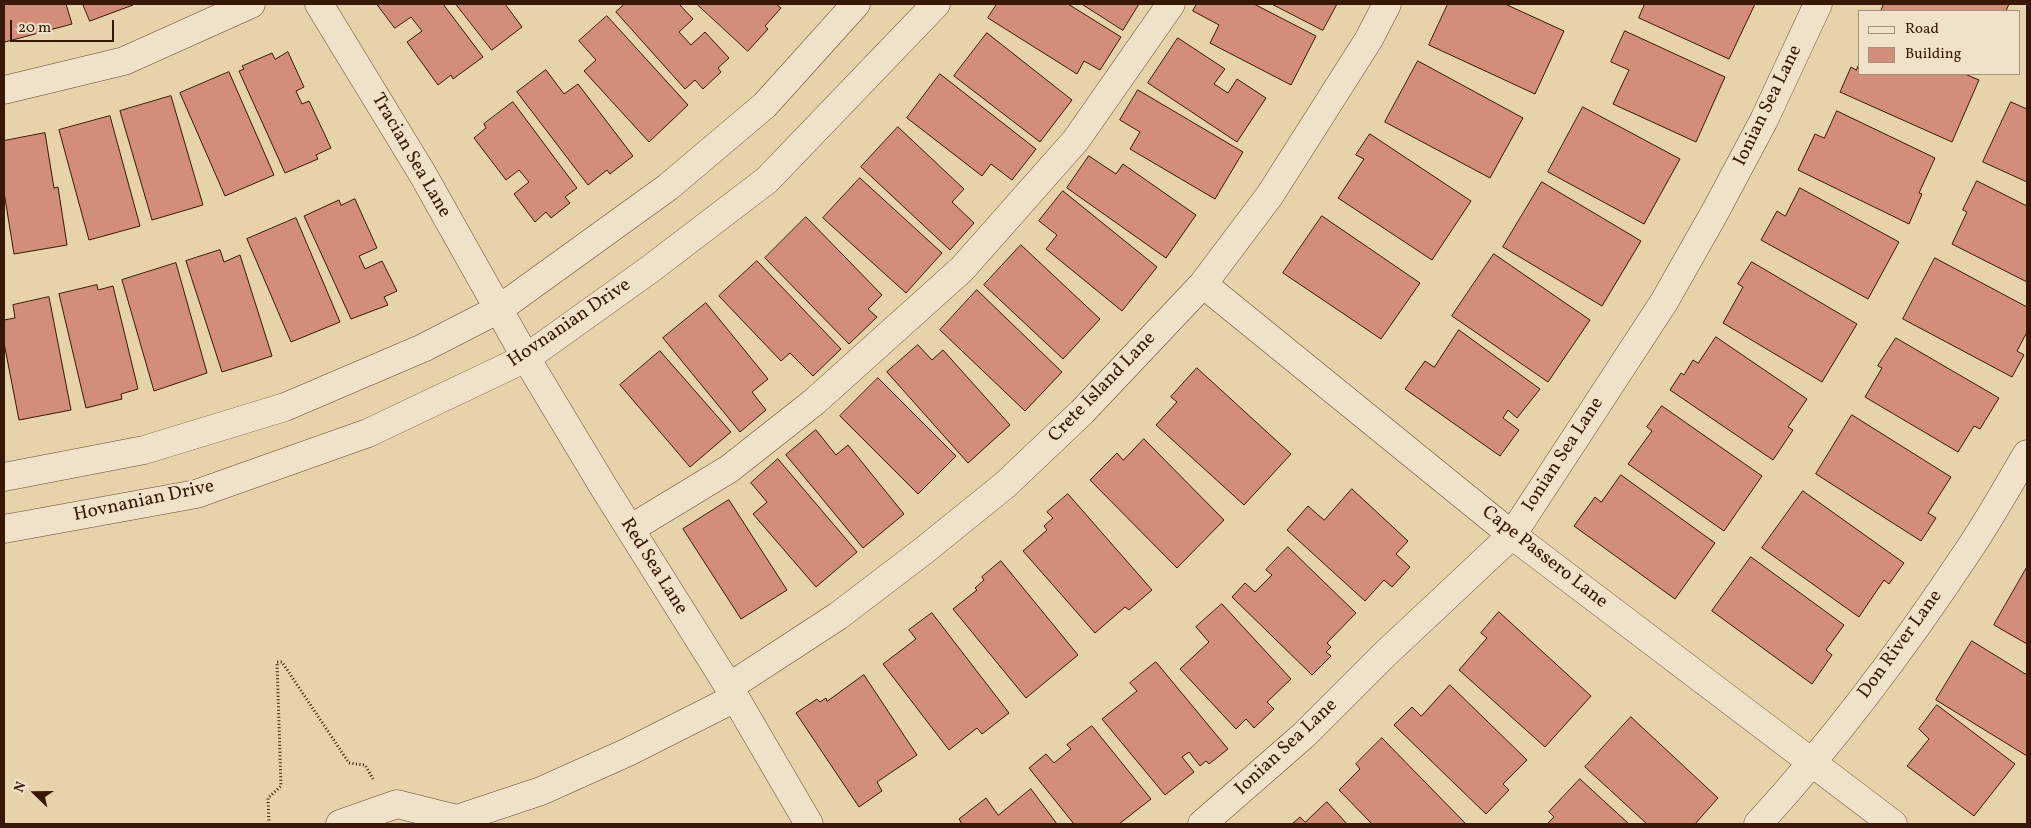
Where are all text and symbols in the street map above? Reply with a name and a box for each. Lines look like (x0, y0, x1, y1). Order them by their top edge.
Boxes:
scale bar (12, 10, 116, 42)
legend (1858, 10, 2021, 75)
text: 20 m (18, 18, 51, 39)
text: Road (1905, 19, 1939, 40)
street label: Ionian Sea Lane (1730, 42, 1808, 170)
text: Building (1905, 44, 1961, 65)
street label: Tracian Sea Lane (365, 90, 455, 222)
street label: Hovnanian Drive (504, 275, 636, 373)
street label: Crete Island Lane (1044, 328, 1162, 448)
street label: Ionian Sea Lane (1519, 394, 1609, 516)
street label: Hovnanian Drive (72, 476, 216, 528)
street label: Cape Passero Lane (1476, 502, 1612, 614)
street label: Red Sea Lane (614, 515, 692, 619)
street label: Don River Lane (1854, 586, 1948, 704)
street label: Ionian Sea Lane (1231, 695, 1343, 801)
north arrow (10, 768, 60, 818)
text: N (10, 779, 31, 795)

